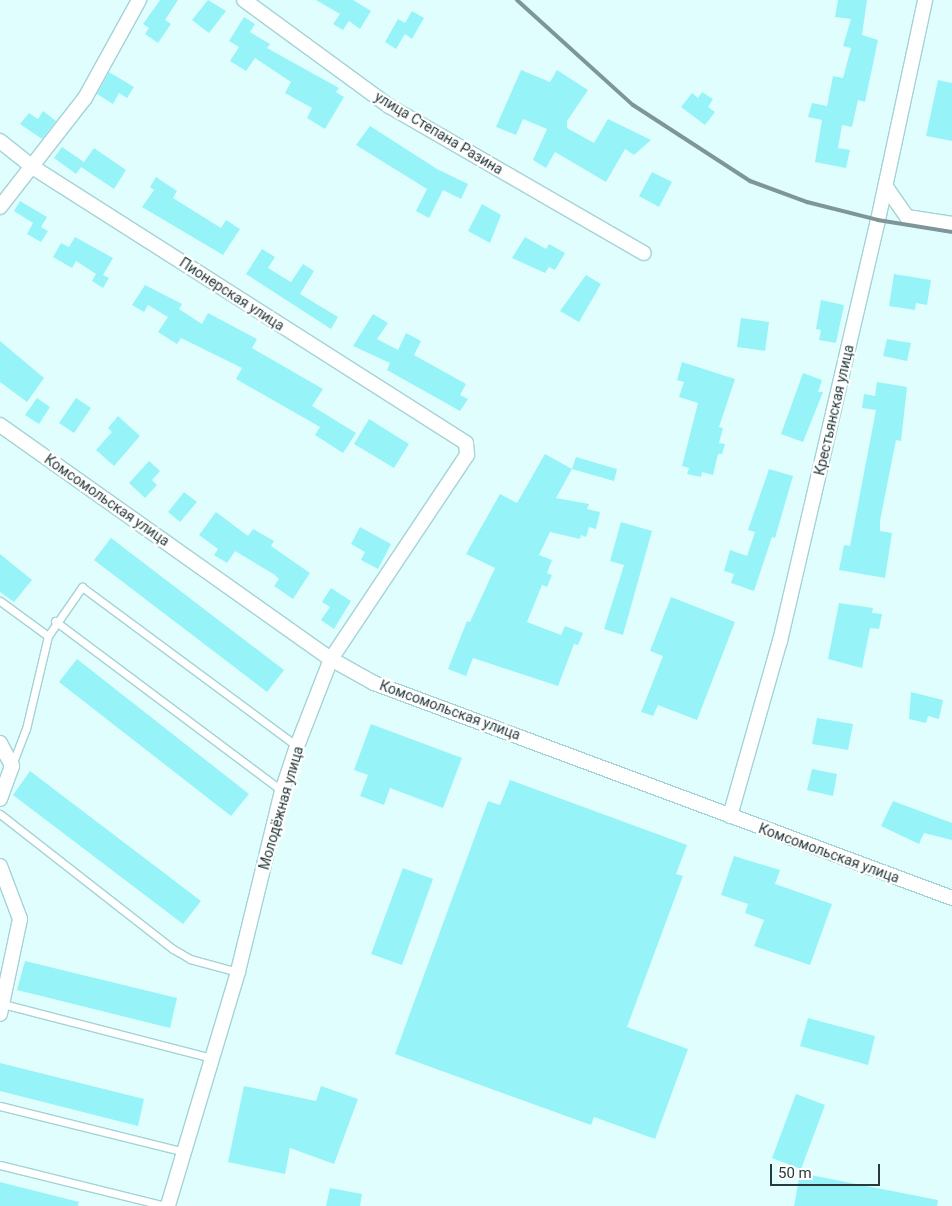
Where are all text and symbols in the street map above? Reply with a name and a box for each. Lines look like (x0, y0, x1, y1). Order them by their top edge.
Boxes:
street label: улица Степана Разина (372, 88, 506, 178)
street label: Пионерская улица (176, 254, 288, 334)
street label: Крестьянская улица (811, 343, 857, 477)
street label: Комсомольская улица (41, 451, 173, 549)
street label: Комсомольская улица (377, 677, 523, 743)
street label: Молодёжная улица (255, 744, 307, 872)
street label: Комсомольская улица (756, 820, 902, 886)
scale bar (772, 1154, 882, 1186)
text: 50 m (778, 1164, 812, 1182)

